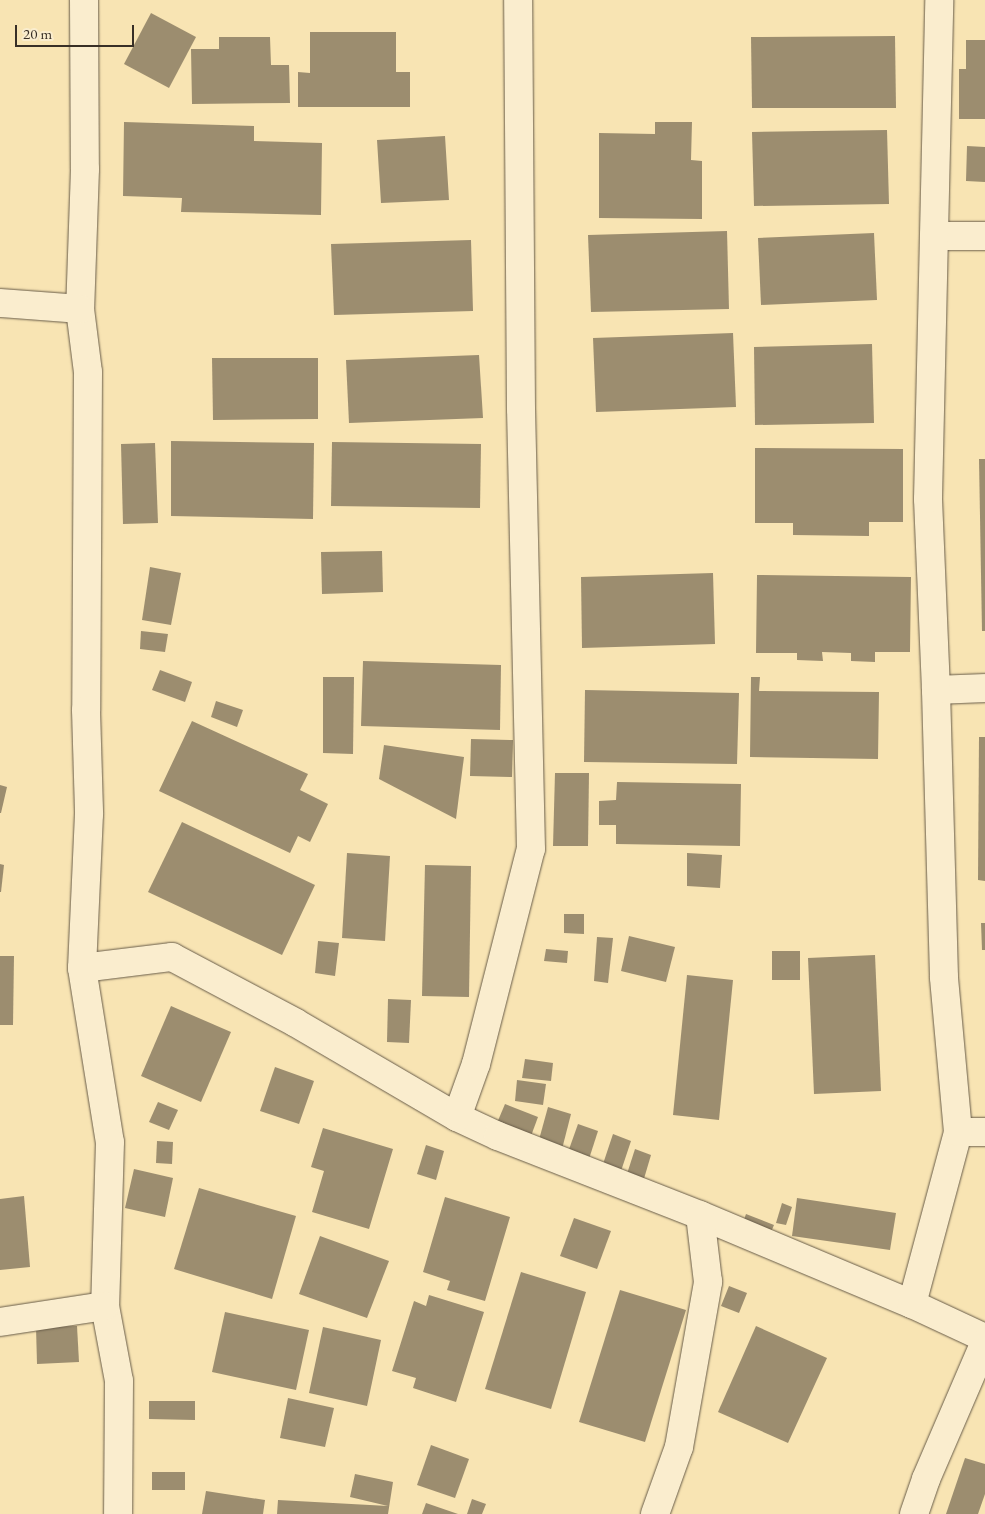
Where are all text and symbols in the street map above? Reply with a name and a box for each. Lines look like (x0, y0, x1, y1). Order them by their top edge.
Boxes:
scale bar (18, 15, 136, 47)
text: 20 m (23, 24, 52, 43)

